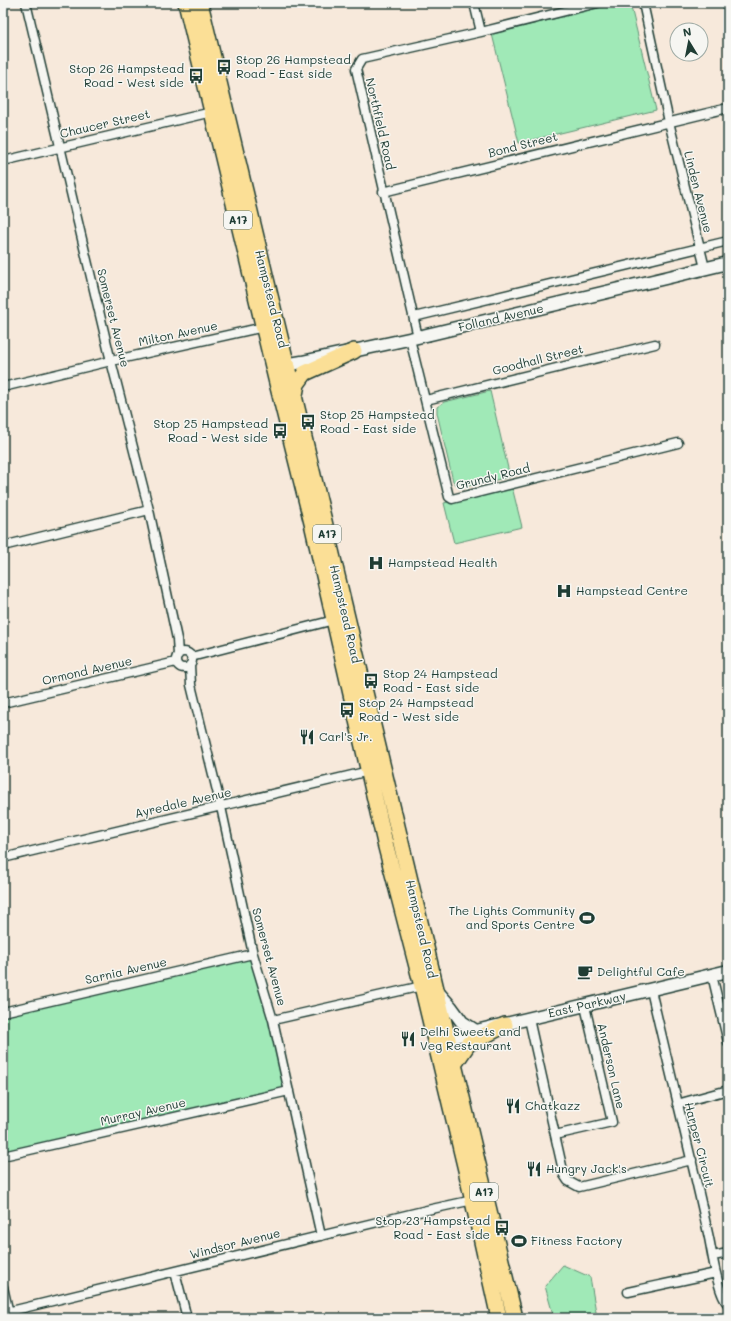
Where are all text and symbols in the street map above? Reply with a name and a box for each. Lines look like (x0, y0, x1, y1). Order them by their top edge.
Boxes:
north arrow (669, 22, 709, 62)
text: N (682, 24, 693, 40)
place label: Stop 26 Hampstead Road - East side (236, 51, 351, 81)
bus stop icon: Stop 26 Hampstead Road - East side (215, 58, 233, 76)
place label: Stop 26 Hampstead Road - West side (69, 60, 184, 90)
bus stop icon: Stop 26 Hampstead Road - West side (187, 67, 205, 85)
street label: Northfield Road (363, 76, 399, 172)
street label: Chaucer Street (58, 105, 151, 141)
street label: Bond Street (486, 128, 559, 160)
street label: Linden Avenue (681, 149, 717, 234)
road number: A17 (224, 211, 252, 229)
street label: Hampstead Road (252, 248, 292, 350)
street label: Somerset Avenue (94, 267, 134, 369)
street label: Folland Avenue (457, 299, 545, 335)
street label: Milton Avenue (137, 317, 219, 349)
street label: Goodhall Street (491, 340, 585, 378)
place label: Stop 25 Hampstead Road - East side (320, 406, 435, 436)
bus stop icon: Stop 25 Hampstead Road - East side (299, 413, 317, 431)
place label: Stop 25 Hampstead Road - West side (153, 415, 268, 445)
bus stop icon: Stop 25 Hampstead Road - West side (271, 422, 289, 440)
street label: Grundy Road (454, 459, 532, 493)
road number: A17 (313, 525, 341, 543)
hospital icon: Hampstead Health (367, 554, 385, 572)
place label: Hampstead Health (388, 554, 497, 570)
street label: Hampstead Road (327, 563, 365, 665)
hospital icon: Hampstead Centre (555, 582, 573, 600)
place label: Hampstead Centre (576, 582, 688, 598)
street label: Ormond Avenue (40, 652, 133, 688)
place label: Stop 24 Hampstead Road - East side (383, 665, 498, 695)
bus stop icon: Stop 24 Hampstead Road - East side (362, 672, 380, 690)
place label: Stop 24 Hampstead Road - West side (359, 694, 474, 724)
bus stop icon: Stop 24 Hampstead Road - West side (338, 701, 356, 719)
restaurant icon: Carl's Jr. (298, 728, 316, 746)
place label: Carl's Jr. (319, 728, 373, 744)
street label: Ayredale Avenue (133, 783, 233, 821)
street label: Hampstead Road (403, 878, 441, 980)
place label: The Lights Community and Sports Centre (448, 902, 575, 932)
street label: Somerset Avenue (249, 906, 291, 1007)
sports icon: The Lights Community and Sports Centre (578, 909, 596, 927)
street label: Sarnia Avenue (83, 953, 168, 987)
cafe icon: Delightful Cafe (576, 963, 594, 981)
place label: Delightful Cafe (597, 963, 685, 979)
street label: East Parkway (546, 987, 627, 1021)
street label: Anderson Lane (594, 1021, 630, 1110)
place label: Delhi Sweets and Veg Restaurant (420, 1023, 521, 1053)
restaurant icon: Delhi Sweets and Veg Restaurant (399, 1030, 417, 1048)
street label: Murray Avenue (98, 1093, 187, 1129)
restaurant icon: Chatkazz (504, 1097, 522, 1115)
place label: Chatkazz (525, 1097, 581, 1113)
street label: Harper Circuit (682, 1100, 718, 1189)
restaurant icon: Hungry Jack's (525, 1160, 543, 1178)
place label: Hungry Jack's (546, 1160, 627, 1176)
road number: A17 (470, 1183, 498, 1201)
place label: Stop 23 Hampstead Road - East side (375, 1212, 490, 1242)
bus stop icon: Stop 23 Hampstead Road - East side (493, 1219, 511, 1237)
street label: Windsor Avenue (188, 1224, 282, 1262)
sports icon: Fitness Factory (510, 1232, 528, 1250)
place label: Fitness Factory (531, 1232, 622, 1248)

